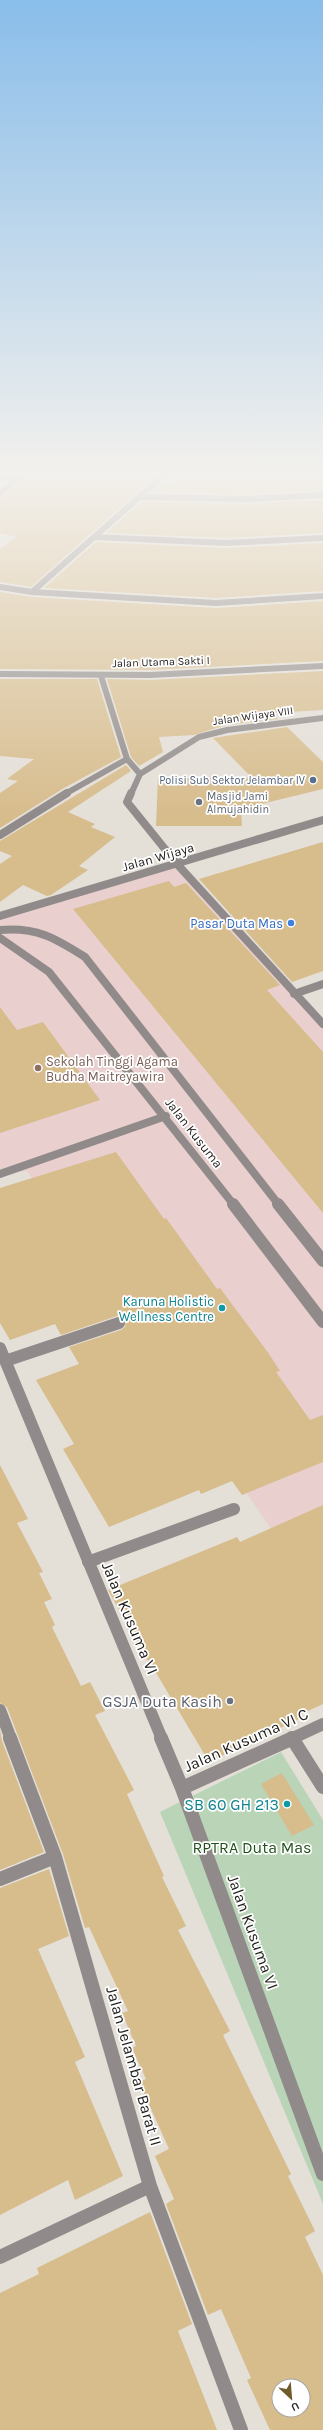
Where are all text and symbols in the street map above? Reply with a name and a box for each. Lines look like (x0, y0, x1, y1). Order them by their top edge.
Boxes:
street label: Jalan Utama Sakti I (112, 654, 210, 670)
street label: Jalan Wijaya VIII (212, 704, 294, 728)
place label: Polisi Sub Sektor Jelambar IV (159, 774, 305, 787)
marker: Polisi Sub Sektor Jelambar IV (308, 775, 318, 785)
place label: Masjid Jami Almujahidin (207, 790, 269, 816)
marker: Masjid Jami Almujahidin (194, 797, 204, 807)
street label: Jalan Wijaya (120, 840, 196, 874)
place label: Pasar Duta Mas (190, 916, 283, 931)
marker: Pasar Duta Mas (286, 918, 296, 928)
place label: Sekolah Tinggi Agama Budha Maitreyawira (46, 1054, 178, 1084)
marker: Sekolah Tinggi Agama Budha Maitreyawira (33, 1063, 43, 1073)
street label: Jalan Kusuma (162, 1095, 226, 1171)
place label: Karuna Holistic Wellness Centre (119, 1294, 214, 1324)
marker: Karuna Holistic Wellness Centre (217, 1303, 227, 1313)
street label: Jalan Kusuma VI (98, 1559, 162, 1677)
place label: GSJA Duta Kasih (102, 1692, 222, 1711)
marker: GSJA Duta Kasih (225, 1696, 235, 1706)
street label: Jalan Kusuma VI C (181, 1704, 311, 1776)
place label: SB 60 GH 213 (184, 1795, 279, 1814)
marker: SB 60 GH 213 (282, 1799, 292, 1809)
park label: RPTRA Duta Mas (192, 1838, 312, 1857)
street label: Jalan Kusuma VI (223, 1872, 283, 1992)
street label: Jalan Jelambar Barat II (102, 1984, 166, 2148)
north arrow (271, 2378, 311, 2418)
text: U (289, 2399, 301, 2414)

